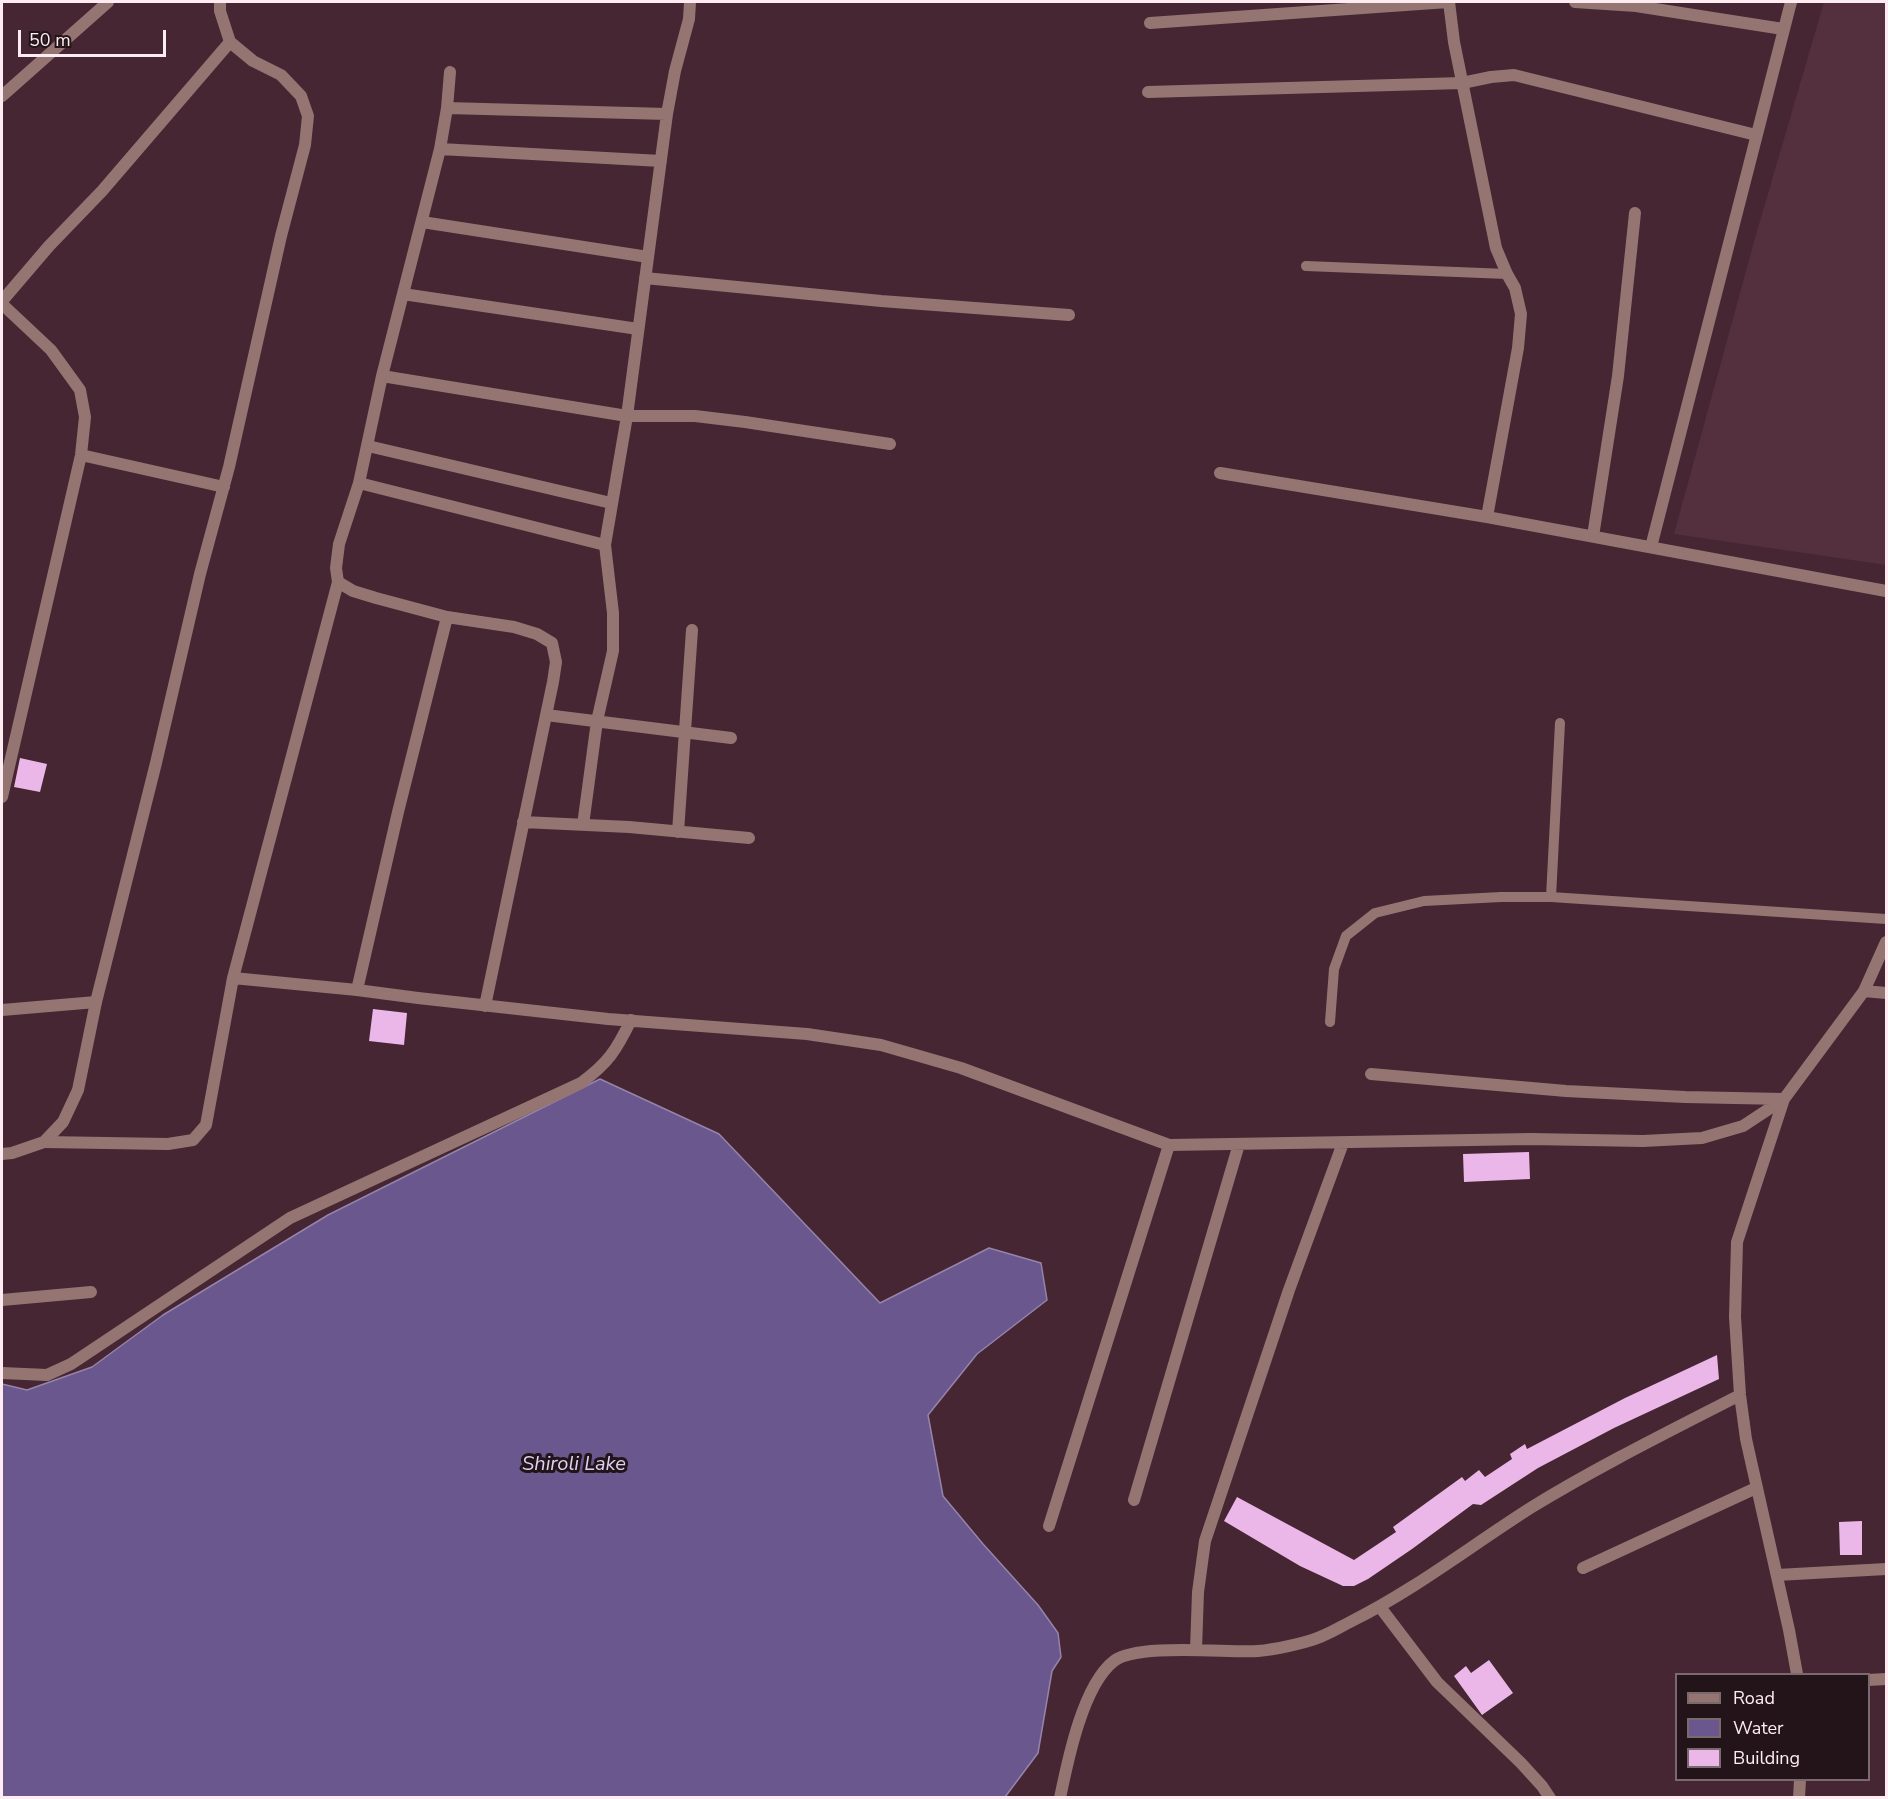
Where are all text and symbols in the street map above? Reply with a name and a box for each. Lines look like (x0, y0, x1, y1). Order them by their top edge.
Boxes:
scale bar (21, 18, 170, 56)
text: 50 m (29, 28, 71, 52)
water label: Shiroli Lake (522, 1453, 626, 1477)
legend (1675, 1673, 1870, 1781)
text: Road (1733, 1686, 1775, 1710)
text: Water (1733, 1716, 1784, 1740)
text: Building (1733, 1746, 1800, 1770)

